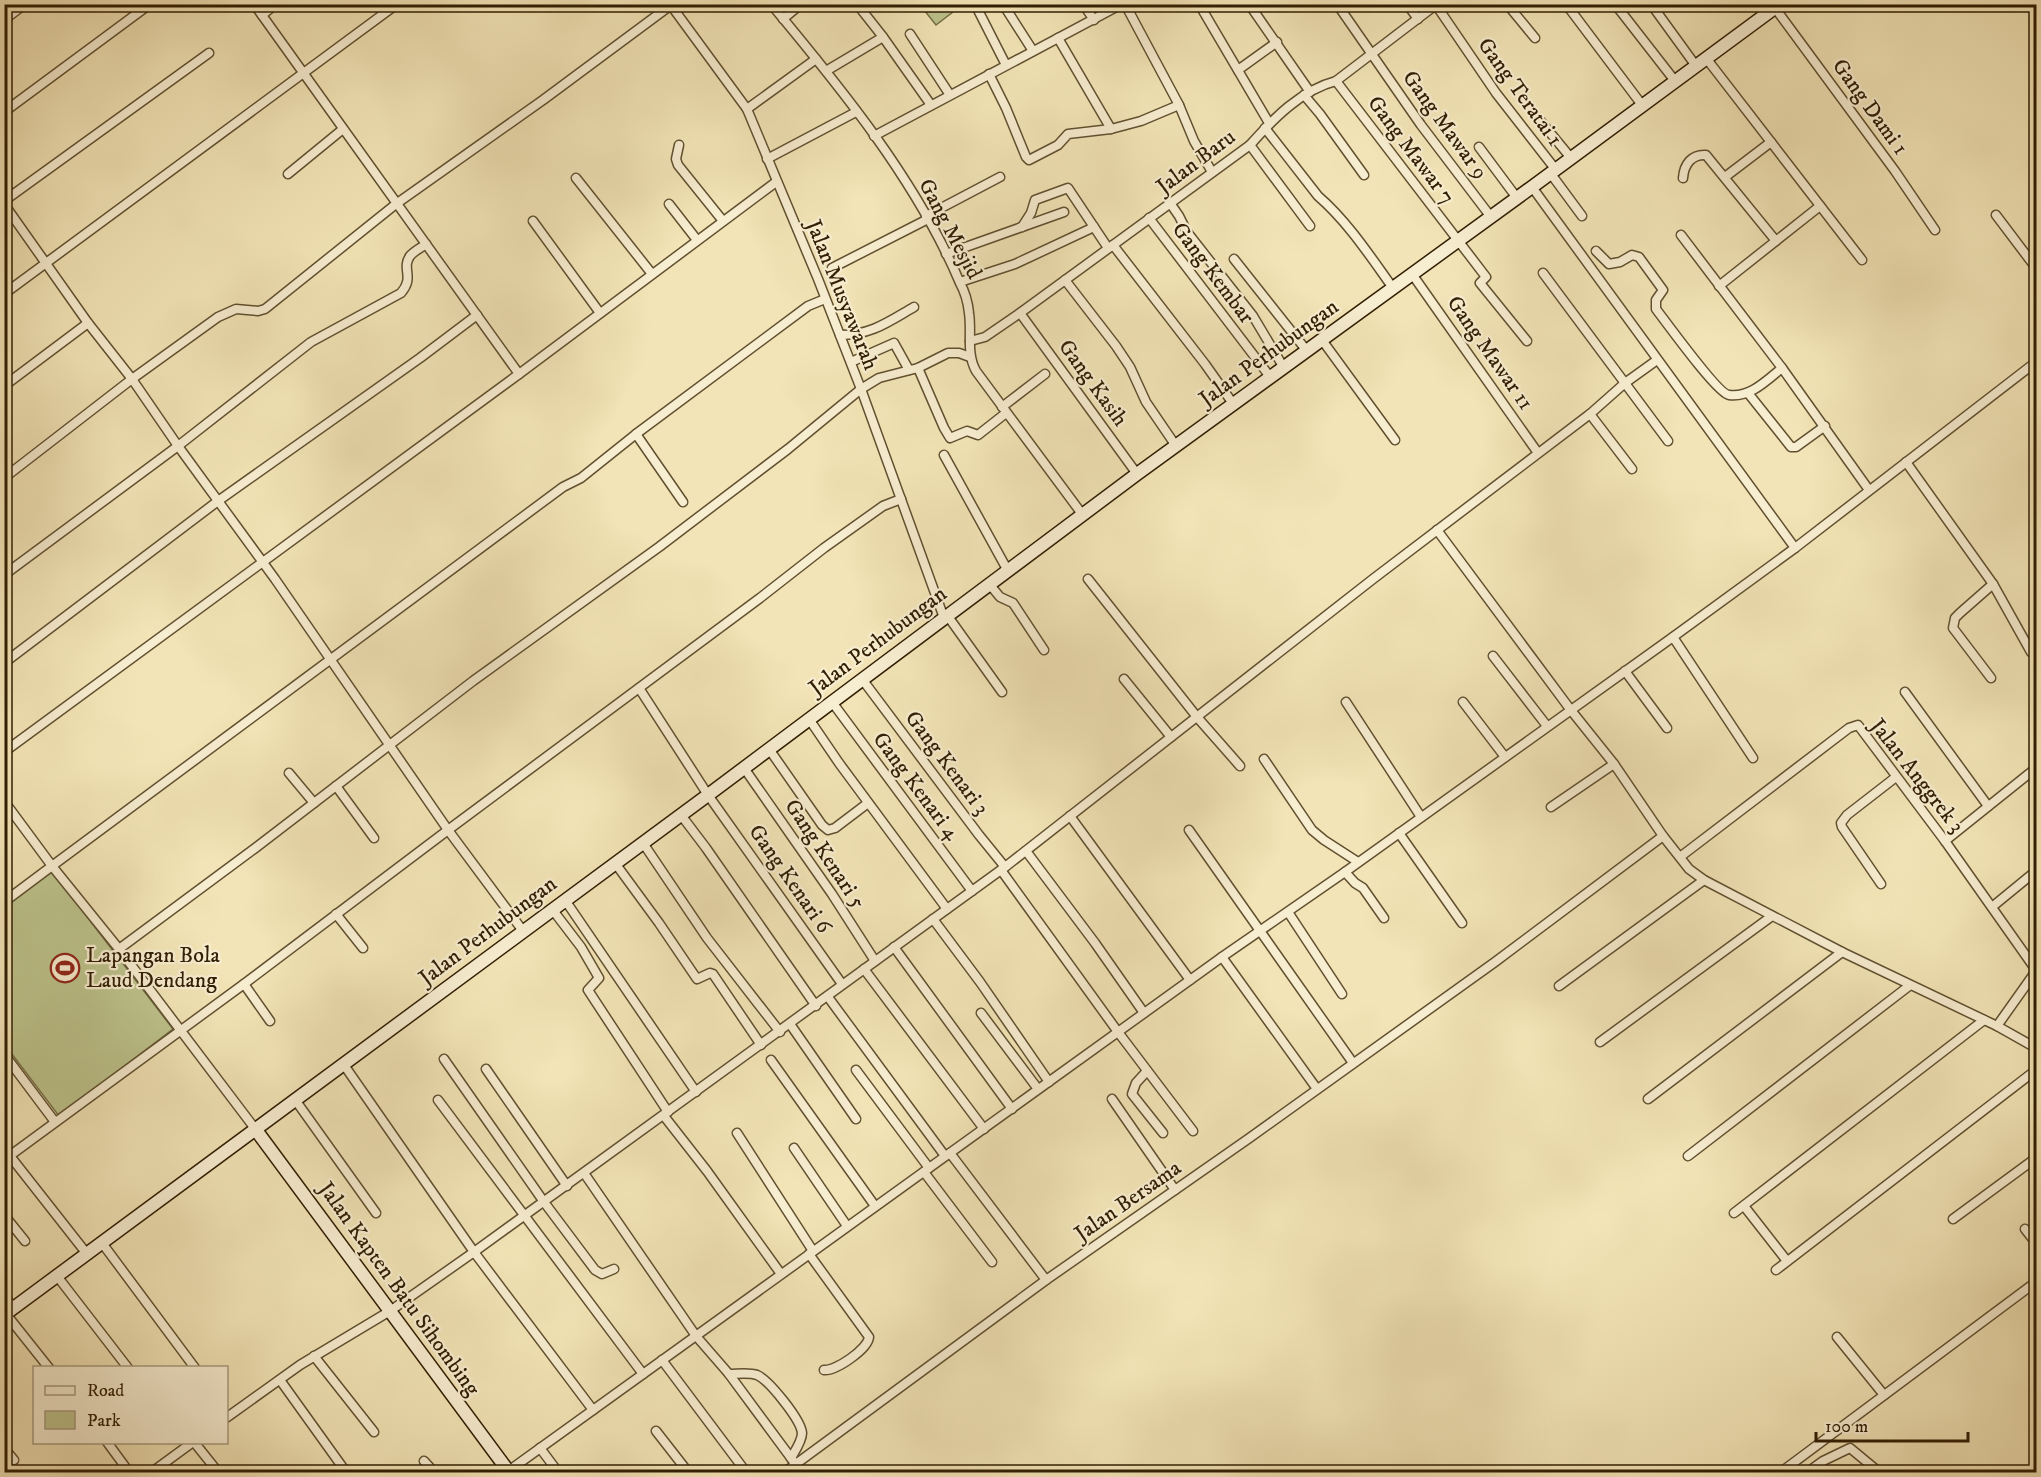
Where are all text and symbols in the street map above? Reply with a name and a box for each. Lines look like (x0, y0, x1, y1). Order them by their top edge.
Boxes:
street label: Gang Teratai 1 (1472, 32, 1568, 152)
street label: Gang Dami 1 (1826, 54, 1914, 160)
street label: Gang Mawar 9 (1396, 65, 1494, 185)
street label: Gang Mawar 7 (1361, 90, 1461, 210)
street label: Jalan Baru (1150, 124, 1241, 202)
street label: Gang Mesjid (912, 174, 988, 284)
street label: Jalan Musyawarah (799, 214, 885, 375)
street label: Gang Kembar (1166, 217, 1260, 330)
street label: Gang Mawar 11 (1441, 291, 1539, 415)
street label: Jalan Perhubungan (1192, 293, 1344, 414)
street label: Gang Kasih (1052, 334, 1134, 432)
street label: Jalan Perhubungan (802, 580, 953, 703)
street label: Gang Kenari 3 (899, 706, 995, 820)
street label: Jalan Anggrek 3 (1863, 712, 1970, 839)
street label: Gang Kenari 4 (867, 727, 966, 846)
street label: Gang Kenari 5 (778, 794, 872, 914)
street label: Gang Kenari 6 (743, 819, 838, 940)
street label: Jalan Perhubungan (412, 870, 563, 993)
place label: Lapangan Bola Laud Dendang (86, 942, 220, 994)
sports icon: Lapangan Bola Laud Dendang (49, 952, 81, 984)
street label: Jalan Bersama (1068, 1154, 1187, 1249)
street label: Jalan Kapten Batu Sihombing (311, 1175, 486, 1401)
legend (33, 1366, 228, 1444)
text: Road (87, 1380, 124, 1402)
scale bar (1816, 1405, 1968, 1443)
text: Park (87, 1410, 121, 1432)
text: 100 m (1825, 1416, 1868, 1438)

